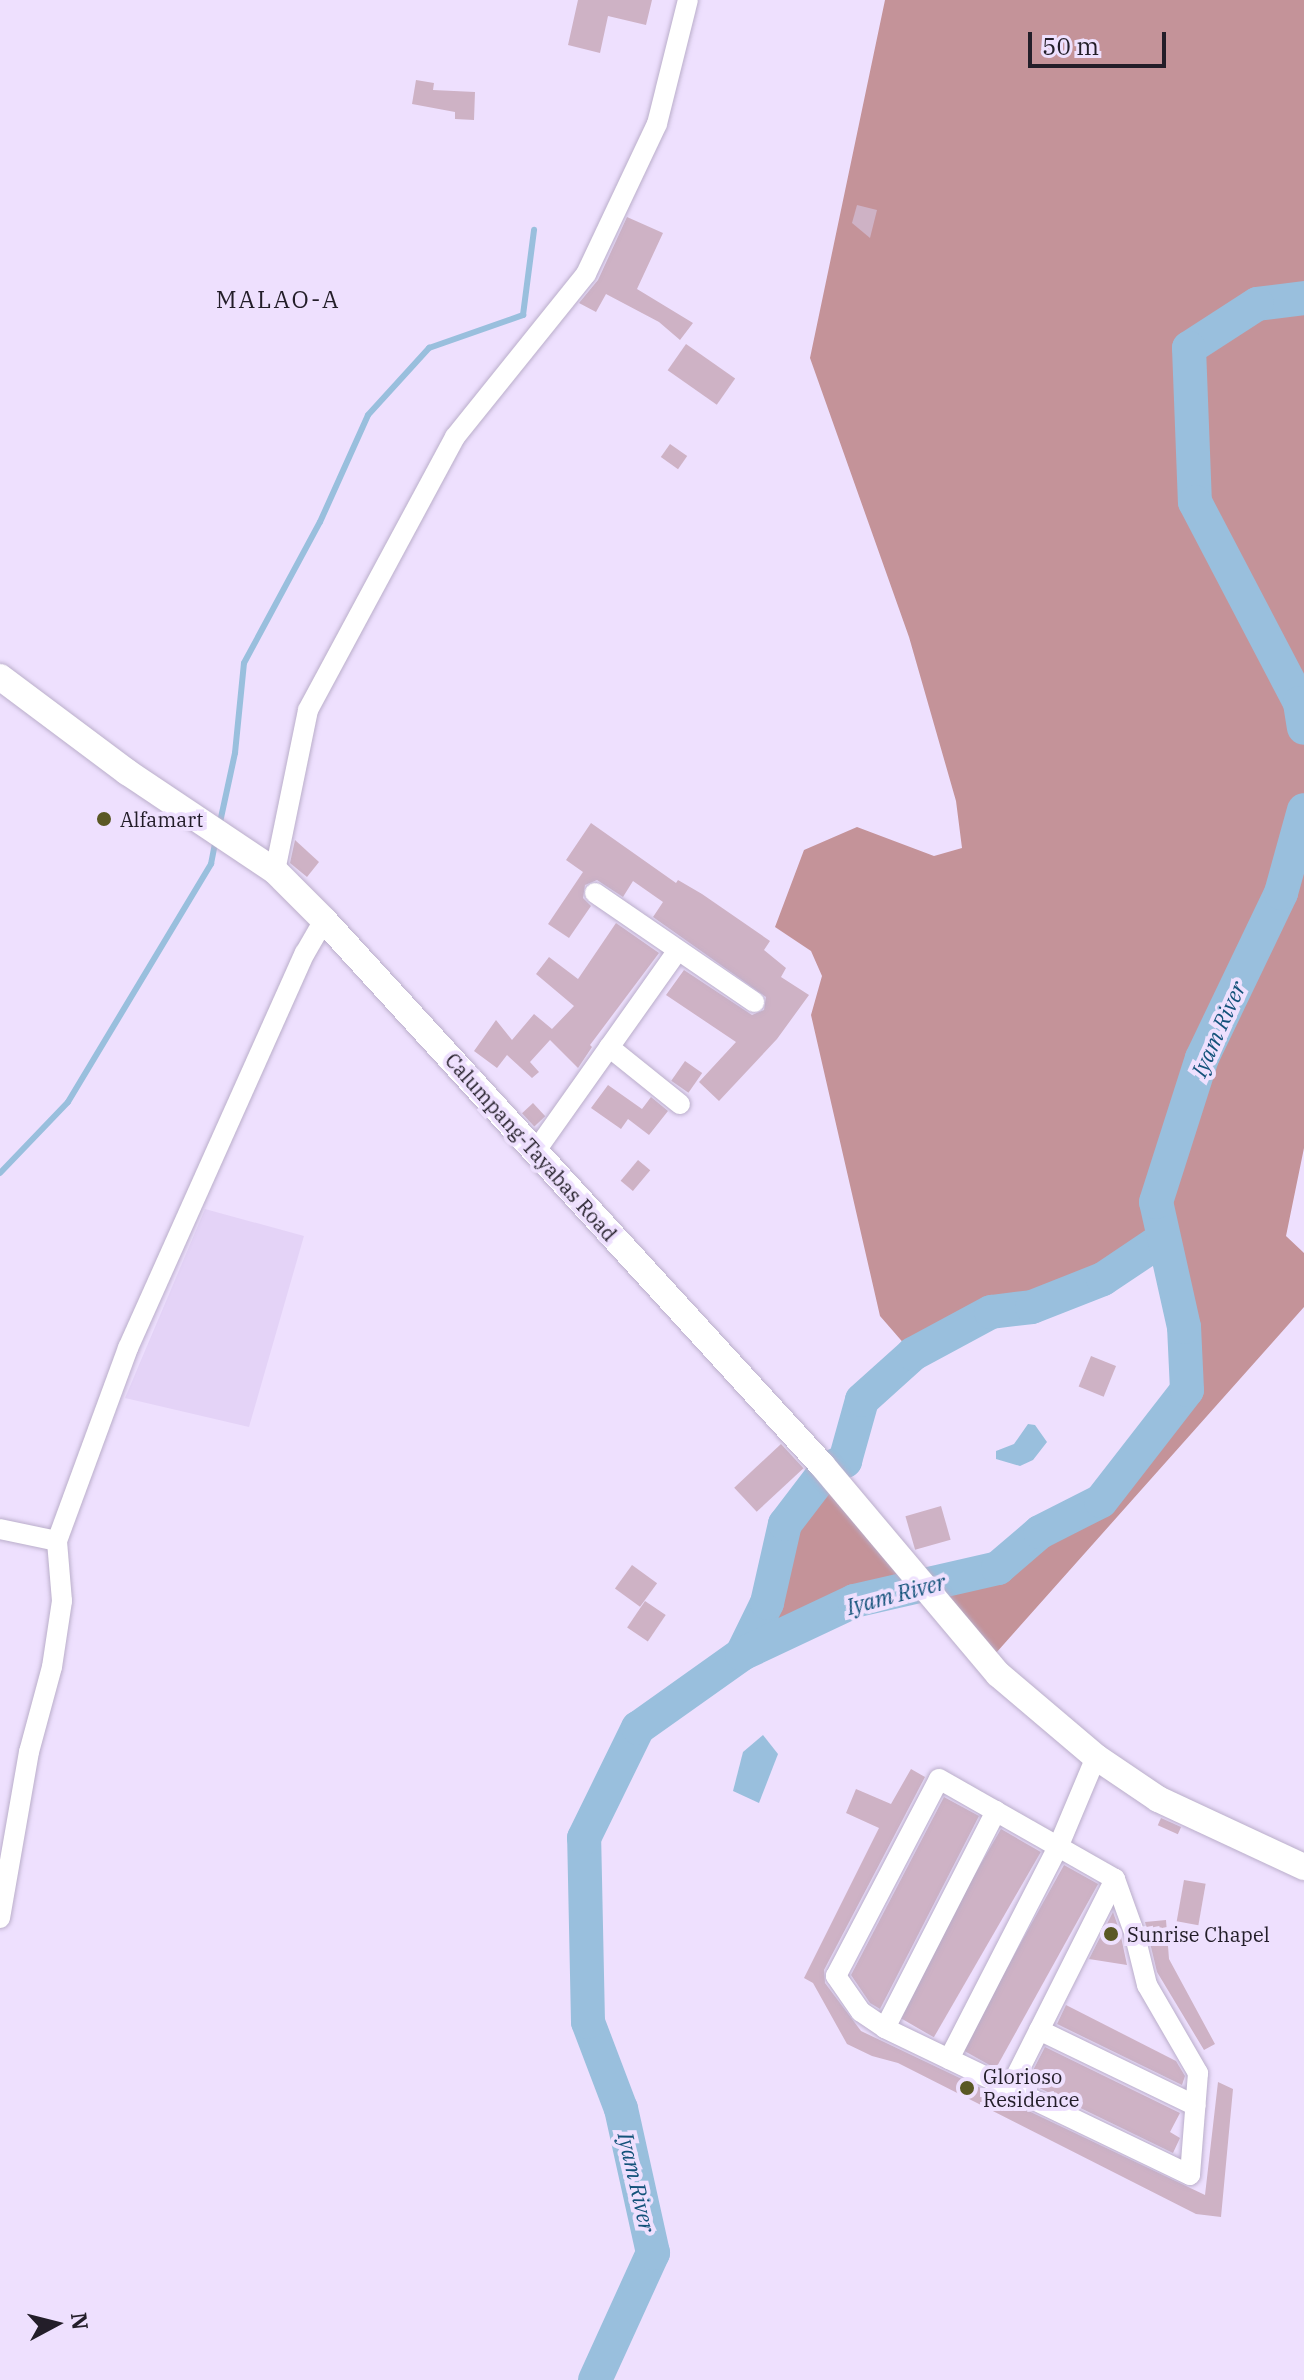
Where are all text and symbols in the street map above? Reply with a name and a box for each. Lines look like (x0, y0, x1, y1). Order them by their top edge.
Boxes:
scale bar (1032, 16, 1170, 66)
text: 50 m (1042, 30, 1099, 62)
district label: MALAO-A (216, 286, 340, 314)
place label: Alfamart (120, 807, 203, 831)
marker: Alfamart (95, 810, 113, 828)
water label: Iyam River (1185, 977, 1251, 1081)
street label: Calumpang-Tayabas Road (440, 1048, 622, 1246)
water label: Iyam River (844, 1568, 948, 1620)
place label: Sunrise Chapel (1127, 1922, 1270, 1946)
marker: Sunrise Chapel (1102, 1925, 1120, 1943)
place label: Glorioso Residence (983, 2064, 1079, 2111)
marker: Glorioso Residence (958, 2079, 976, 2097)
water label: Iyam River (613, 2130, 661, 2234)
north arrow (16, 2284, 96, 2364)
text: N (65, 2311, 96, 2331)

